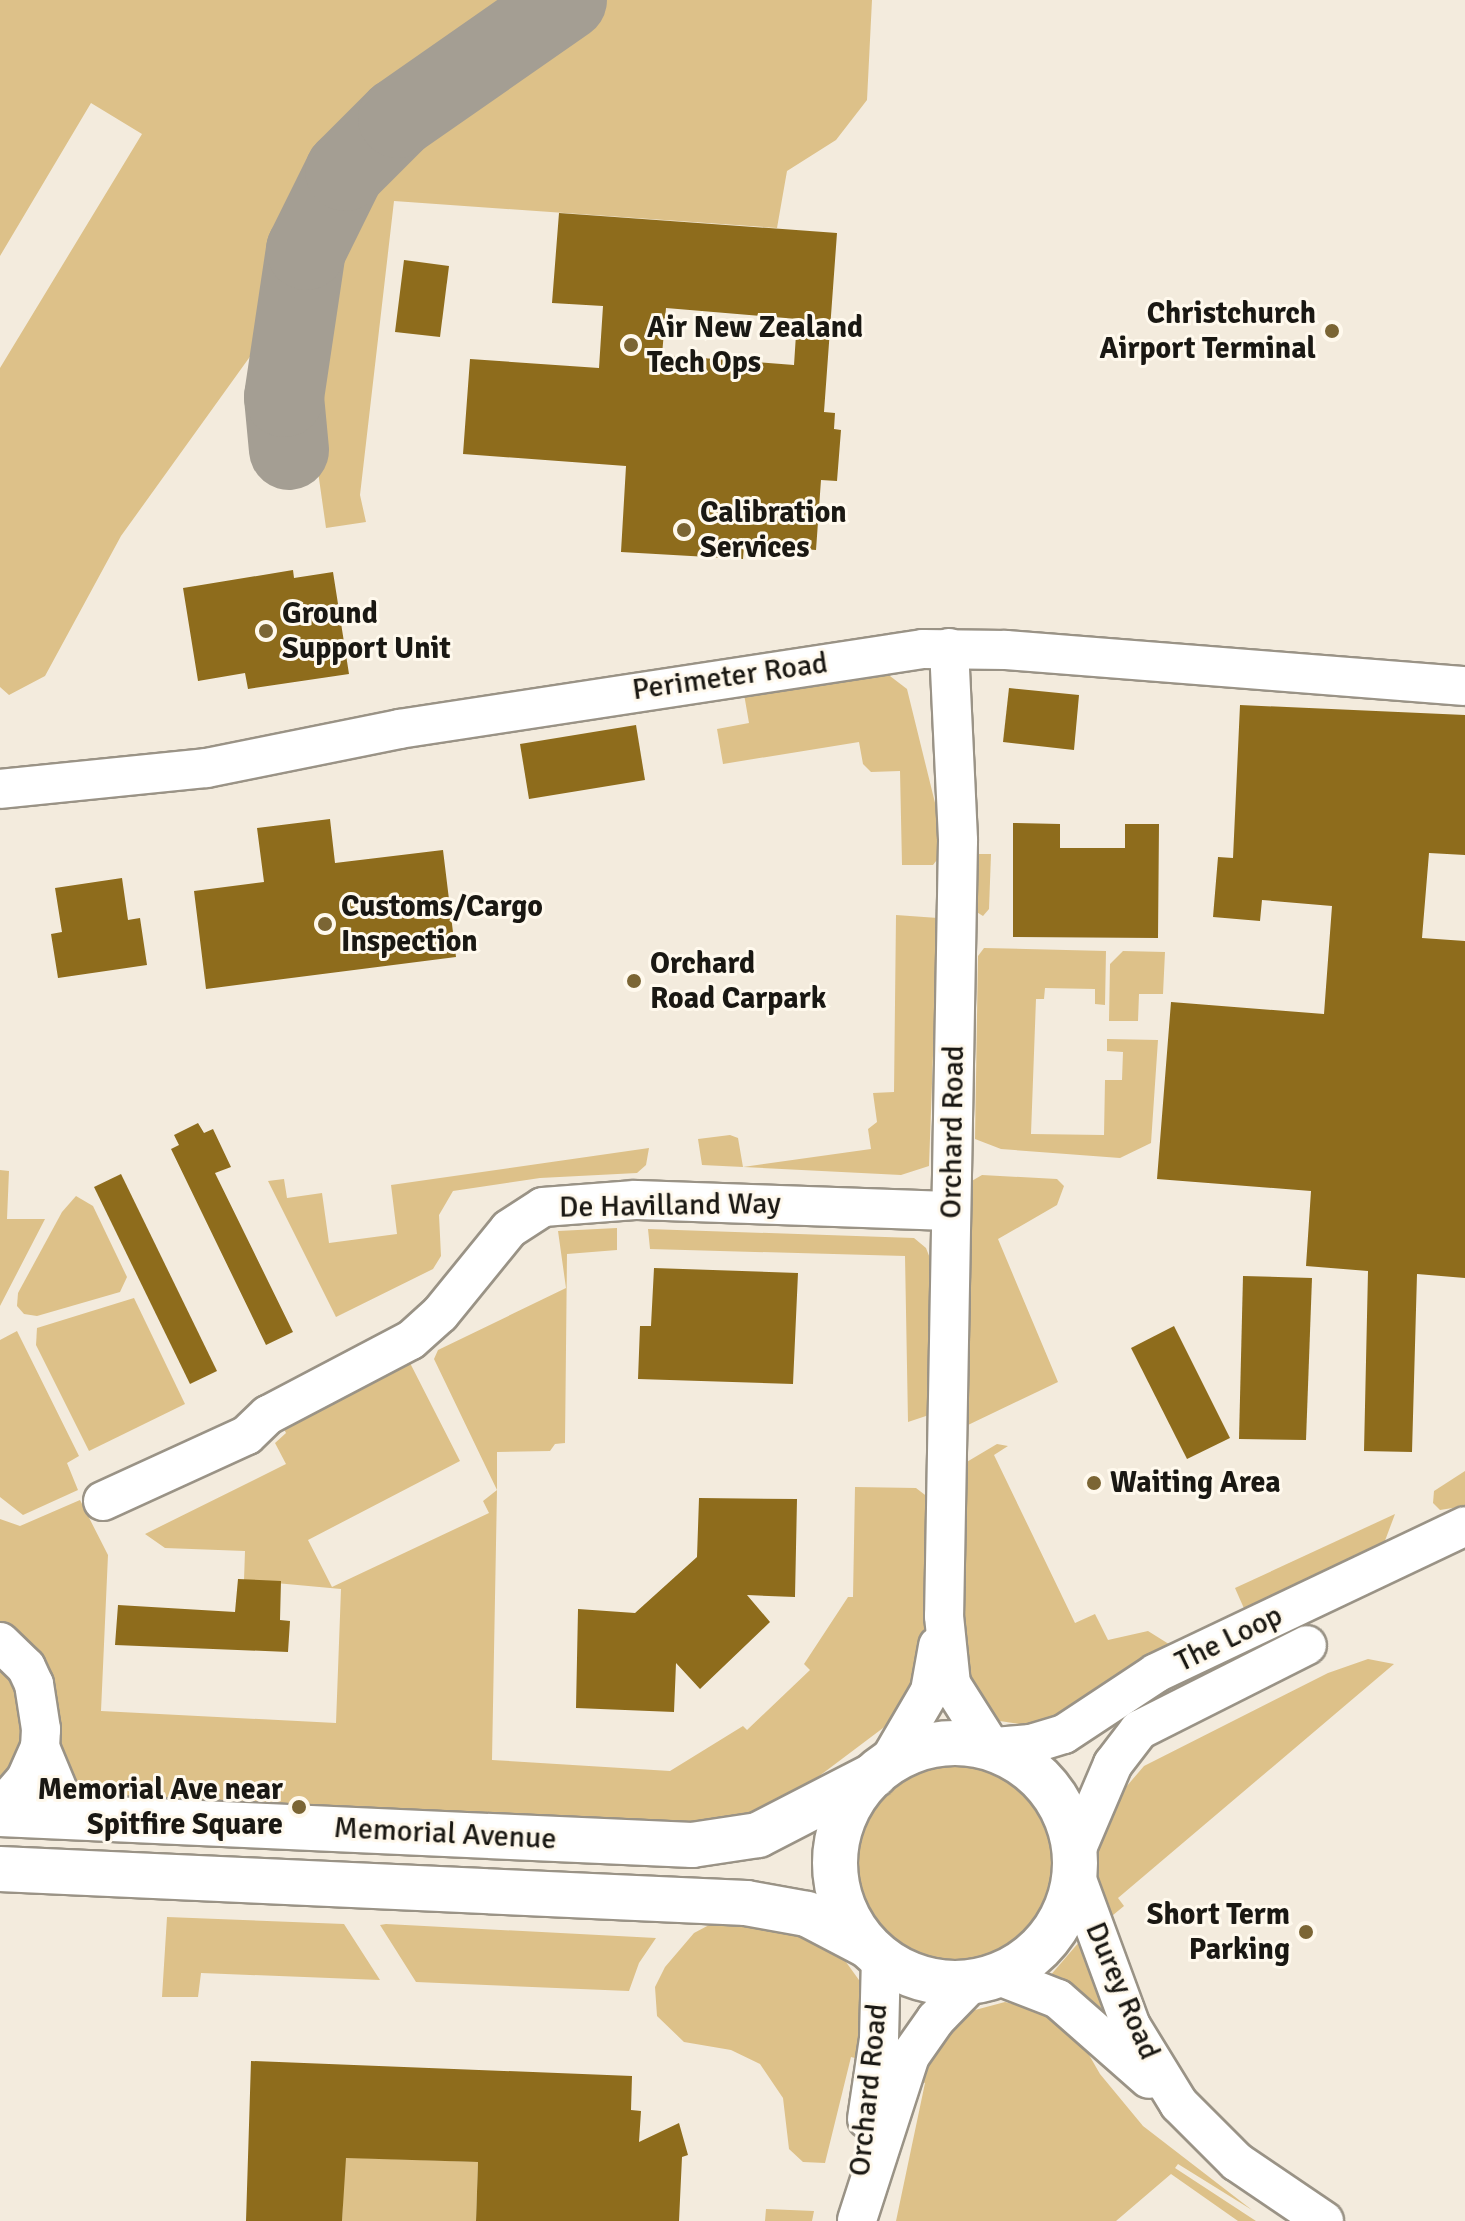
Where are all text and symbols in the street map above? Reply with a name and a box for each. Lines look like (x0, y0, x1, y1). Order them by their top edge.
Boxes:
place label: Christchurch Airport Terminal (1099, 296, 1316, 366)
place label: Air New Zealand Tech Ops (647, 310, 863, 380)
marker: Christchurch Airport Terminal (1323, 322, 1341, 340)
marker: Air New Zealand Tech Ops (622, 336, 640, 354)
place label: Calibration Services (700, 495, 847, 566)
marker: Calibration Services (675, 521, 693, 539)
place label: Ground Support Unit (282, 596, 451, 666)
marker: Ground Support Unit (257, 622, 275, 640)
street label: Perimeter Road (630, 645, 830, 709)
place label: Customs/Cargo Inspection (341, 889, 543, 960)
marker: Customs/Cargo Inspection (316, 915, 334, 933)
place label: Orchard Road Carpark (650, 946, 826, 1016)
marker: Orchard Road Carpark (625, 972, 643, 990)
street label: Orchard Road (933, 1045, 973, 1219)
street label: De Havilland Way (559, 1186, 781, 1226)
place label: Waiting Area (1110, 1465, 1281, 1501)
marker: Waiting Area (1085, 1474, 1103, 1492)
street label: The Loop (1170, 1598, 1288, 1680)
place label: Memorial Ave near Spitfire Square (38, 1772, 283, 1842)
marker: Memorial Ave near Spitfire Square (290, 1798, 308, 1816)
street label: Memorial Avenue (333, 1810, 557, 1858)
place label: Short Term Parking (1147, 1897, 1290, 1968)
street label: Durey Road (1077, 1917, 1167, 2065)
marker: Short Term Parking (1297, 1923, 1315, 1941)
street label: Orchard Road (842, 2002, 896, 2178)

